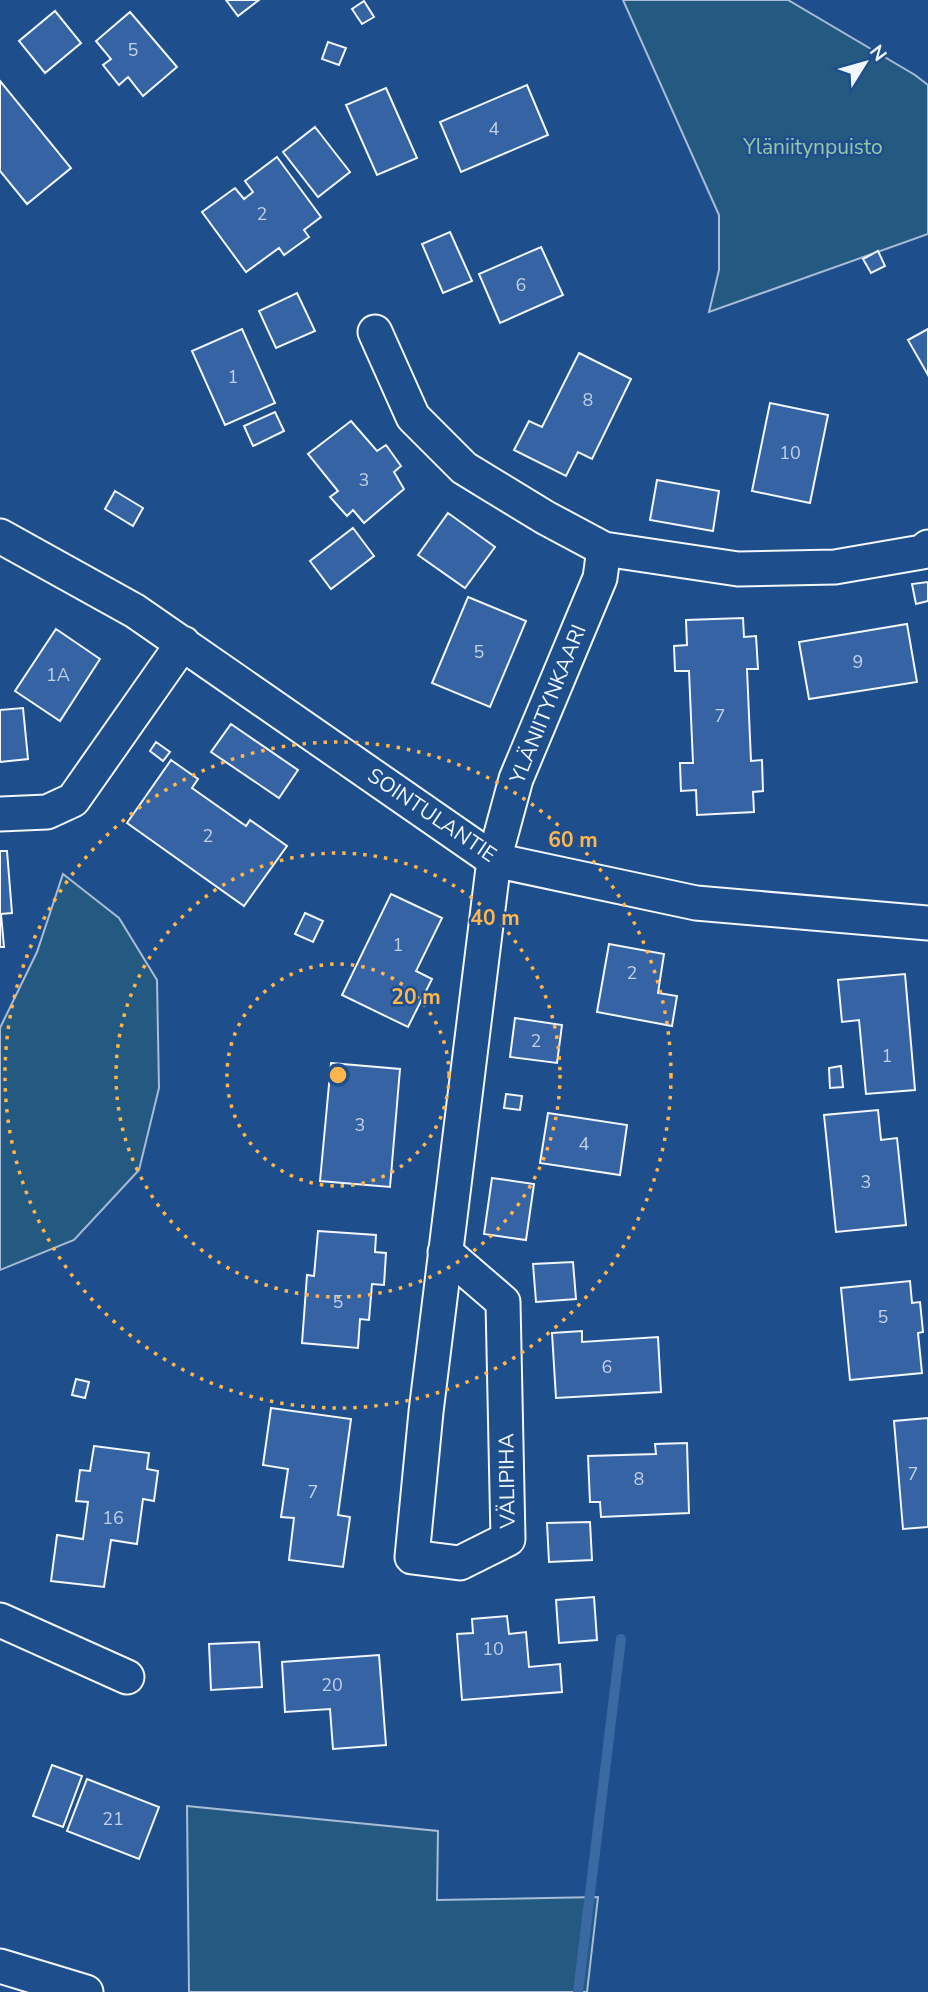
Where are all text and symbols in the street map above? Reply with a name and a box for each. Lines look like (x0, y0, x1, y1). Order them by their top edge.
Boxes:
north arrow (830, 28, 900, 98)
house number: 5 (128, 38, 138, 62)
text: N (863, 40, 892, 67)
house number: 4 (489, 117, 500, 141)
park label: Yläniitynpuisto (742, 133, 883, 161)
house number: 2 (257, 202, 267, 226)
house number: 6 (516, 273, 526, 297)
house number: 1 (228, 365, 238, 389)
house number: 8 (583, 388, 593, 412)
house number: 10 (779, 441, 801, 465)
house number: 3 (359, 468, 369, 492)
street label: YLÄNIITYNKAARI (503, 620, 593, 789)
house number: 5 (474, 640, 484, 664)
house number: 9 (853, 650, 863, 674)
house number: 1A (46, 663, 70, 687)
house number: 7 (715, 704, 725, 728)
street label: SOINTULANTIE (362, 761, 502, 869)
house number: 2 (203, 824, 213, 848)
text: 60 m (548, 826, 598, 854)
text: 40 m (470, 904, 520, 932)
house number: 1 (393, 933, 403, 957)
house number: 2 (627, 961, 637, 985)
text: 20 m (391, 983, 441, 1011)
house number: 2 (531, 1029, 541, 1053)
house number: 1 (882, 1044, 892, 1068)
centre of rings (326, 1063, 350, 1087)
house number: 3 (355, 1113, 365, 1137)
house number: 4 (579, 1132, 590, 1156)
house number: 3 (861, 1170, 871, 1194)
house number: 5 (333, 1290, 343, 1314)
house number: 5 (878, 1305, 888, 1329)
house number: 6 (602, 1355, 612, 1379)
street label: VÄLIPIHA (492, 1433, 522, 1530)
house number: 7 (908, 1462, 918, 1486)
house number: 8 (634, 1467, 644, 1491)
house number: 7 (308, 1480, 318, 1504)
house number: 16 (102, 1506, 124, 1530)
house number: 10 (482, 1637, 504, 1661)
house number: 20 (321, 1673, 343, 1697)
house number: 21 (102, 1807, 124, 1831)

